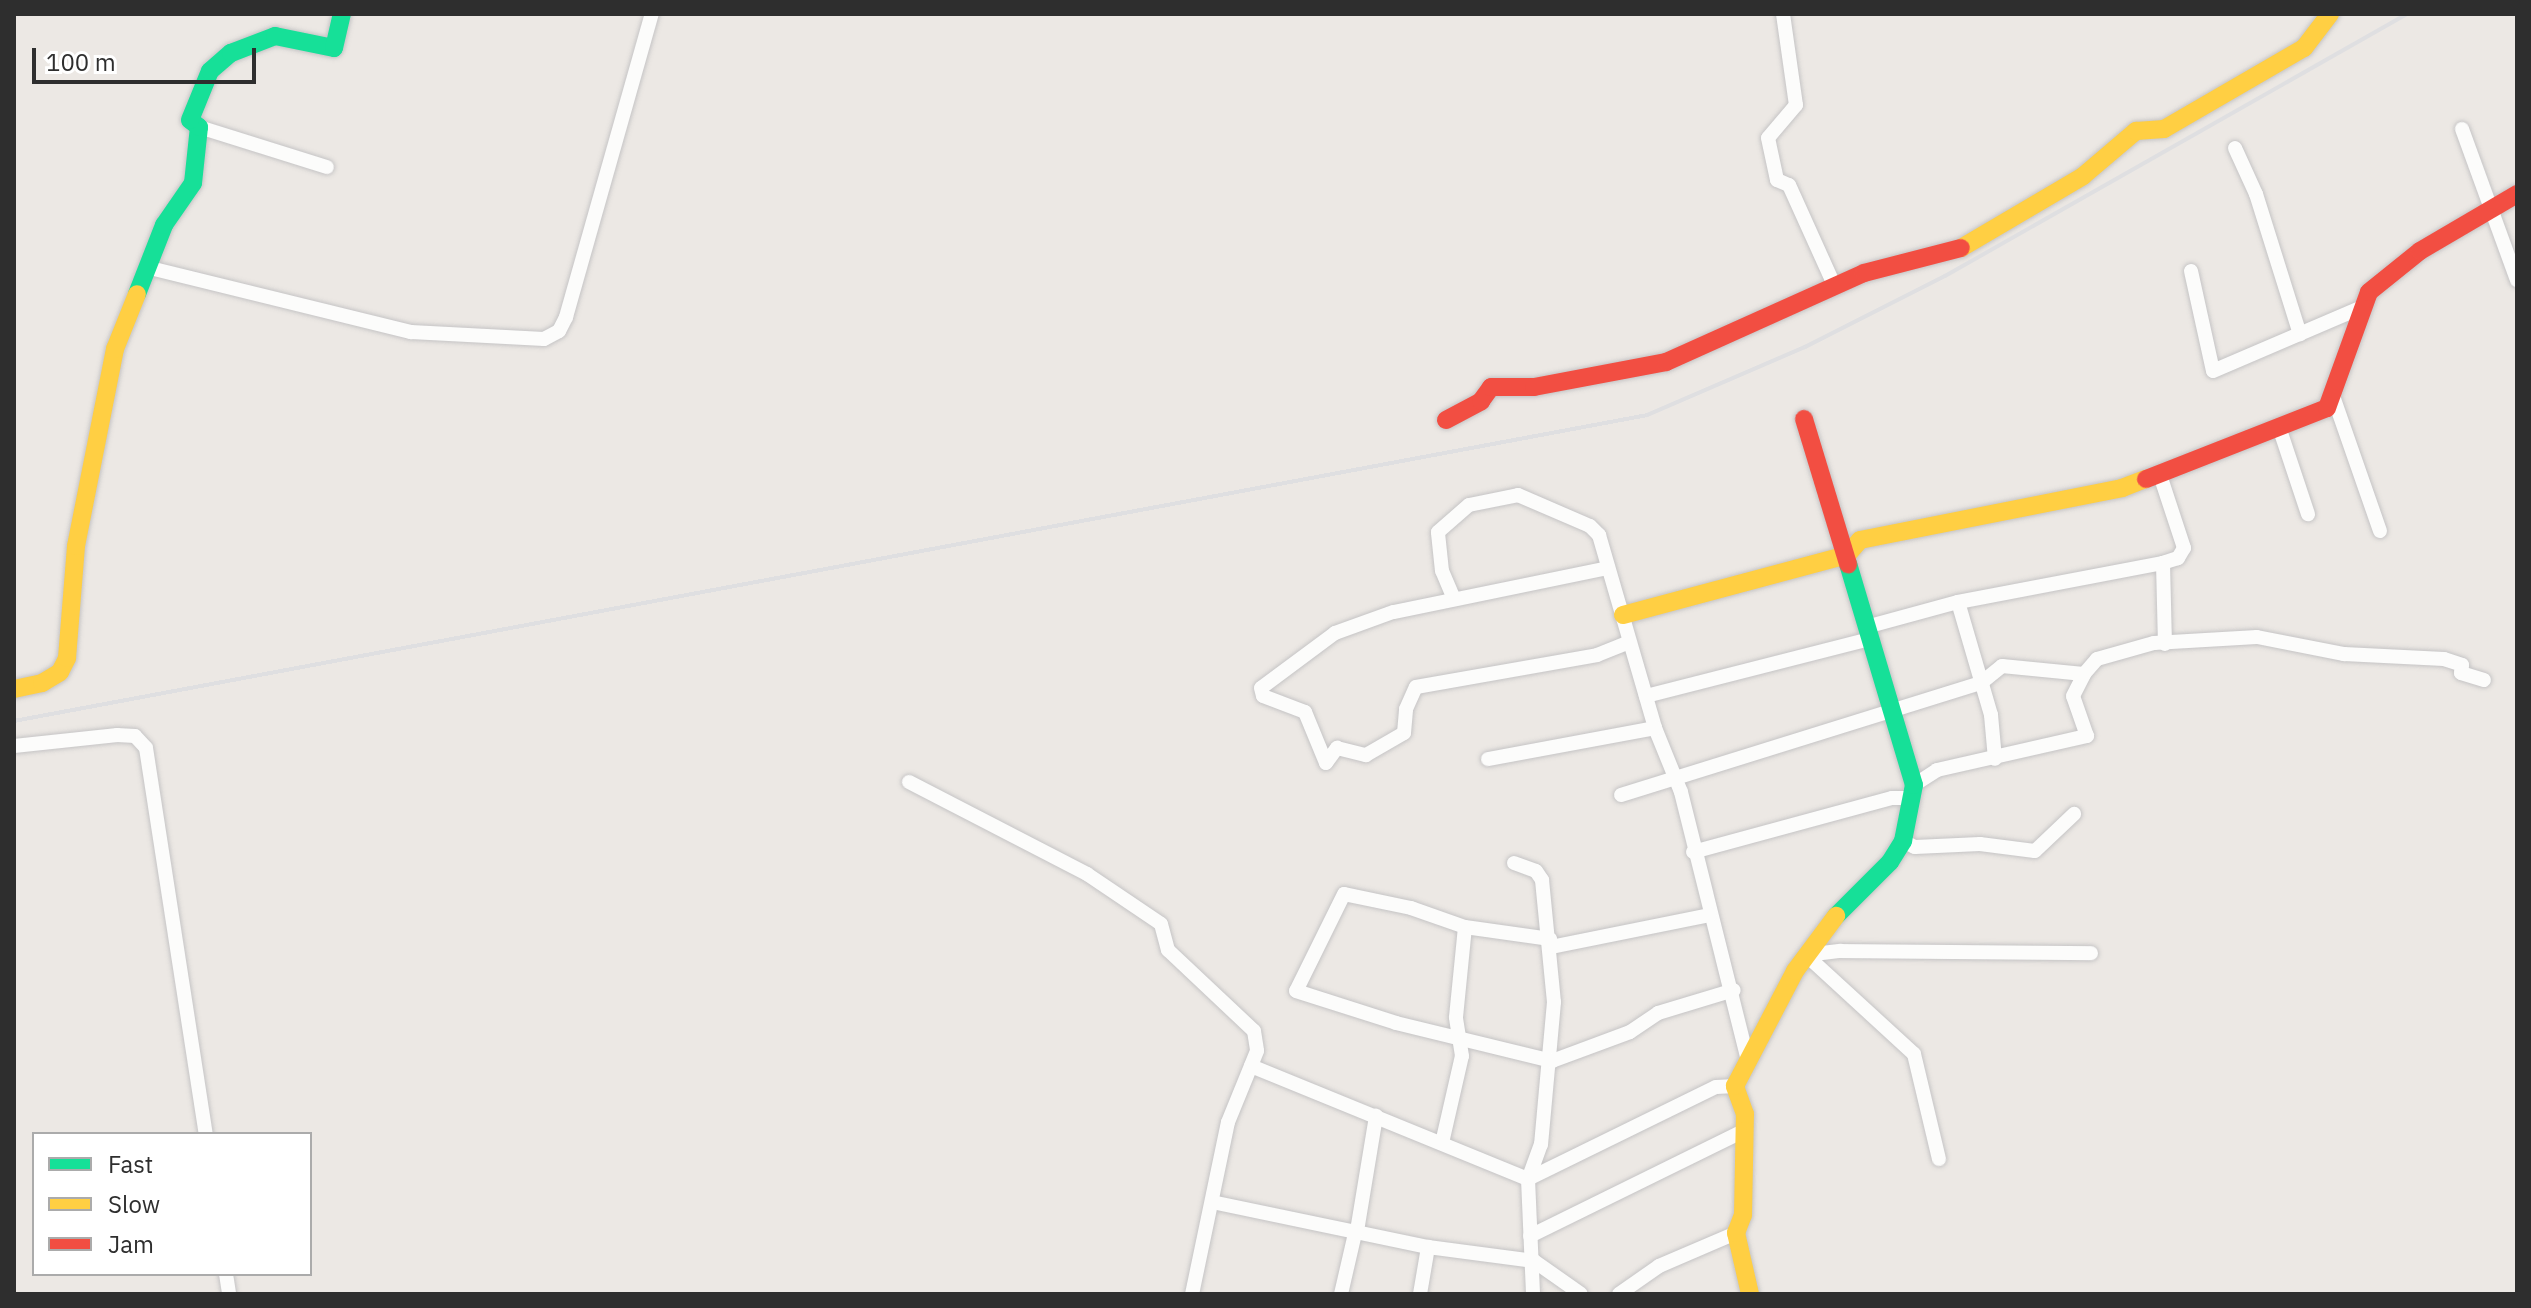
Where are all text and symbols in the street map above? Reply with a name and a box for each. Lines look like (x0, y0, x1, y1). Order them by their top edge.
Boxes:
scale bar (36, 32, 260, 82)
text: 100 m (46, 46, 116, 78)
legend (32, 1132, 312, 1276)
text: Fast (108, 1148, 153, 1180)
text: Slow (108, 1188, 160, 1220)
text: Jam (108, 1228, 154, 1260)

